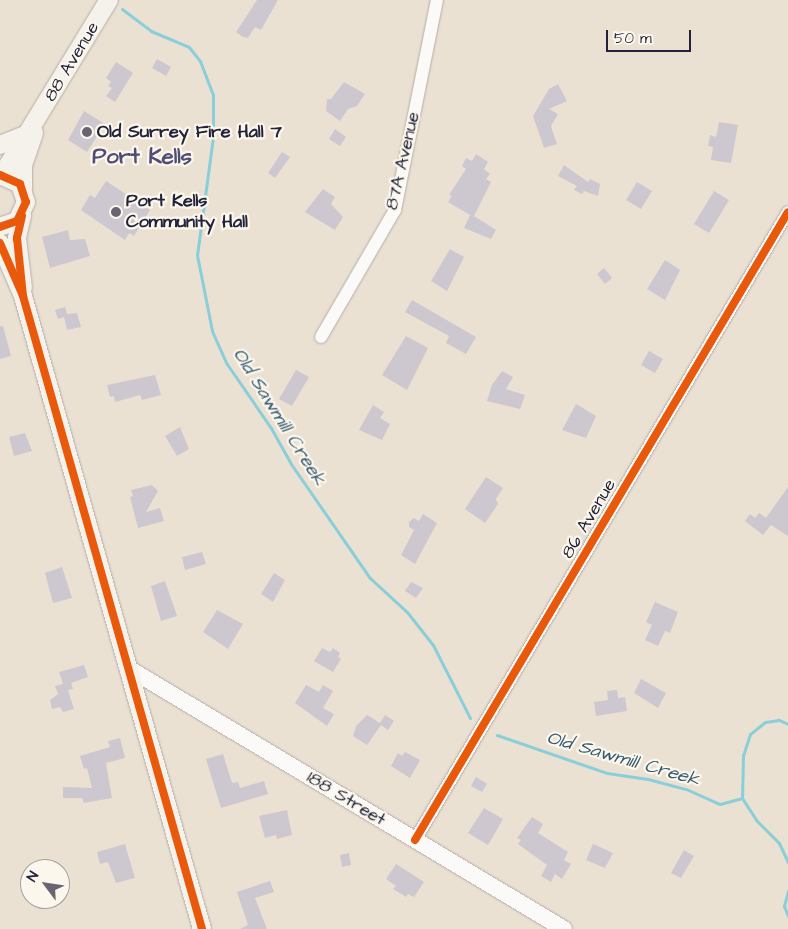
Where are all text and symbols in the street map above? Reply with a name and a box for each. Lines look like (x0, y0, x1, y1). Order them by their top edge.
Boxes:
street label: 88 Avenue (40, 18, 104, 106)
scale bar (608, 20, 693, 52)
text: 50 m (614, 28, 652, 49)
street label: 87A Avenue (381, 110, 425, 212)
place label: Old Surrey Fire Hall 7 (97, 121, 282, 143)
marker: Old Surrey Fire Hall 7 (81, 126, 93, 138)
district label: Port Kells (92, 144, 192, 170)
place label: Port Kells Community Hall (126, 191, 248, 233)
marker: Port Kells Community Hall (110, 206, 122, 218)
water label: Old Sawmill Creek (228, 344, 330, 490)
street label: 86 Avenue (557, 475, 621, 563)
water label: Old Sawmill Creek (544, 726, 702, 792)
street label: 188 Street (303, 767, 389, 831)
north arrow (20, 859, 70, 909)
text: N (22, 868, 44, 886)

